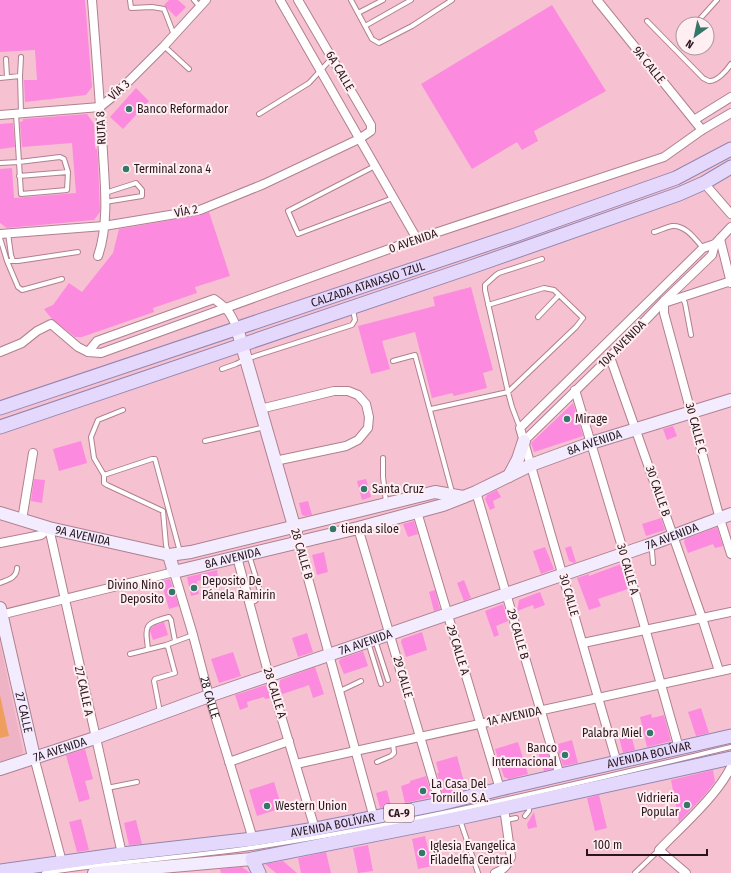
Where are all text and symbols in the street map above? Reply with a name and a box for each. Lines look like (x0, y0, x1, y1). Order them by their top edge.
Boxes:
north arrow (675, 16, 715, 56)
text: N (684, 37, 696, 51)
street label: 9A CALLE (630, 44, 668, 87)
street label: 6A CALLE (323, 49, 357, 94)
street label: VÍA 3 (105, 76, 132, 103)
place label: Banco Reformador (137, 102, 229, 116)
marker: Banco Reformador (124, 104, 134, 114)
street label: RUTA 8 (93, 111, 109, 145)
place label: Terminal zona 4 (134, 162, 211, 176)
marker: Terminal zona 4 (121, 164, 131, 174)
street label: VÍA 2 (173, 201, 199, 220)
street label: 0 AVENIDA (387, 226, 440, 256)
street label: CALZADA ATANASIO TZUL (309, 259, 427, 310)
street label: 10A AVENIDA (595, 317, 649, 371)
street label: 30 CALLE C (682, 401, 710, 455)
place label: Mirage (575, 412, 608, 426)
marker: Mirage (562, 414, 572, 424)
street label: 8A AVENIDA (565, 427, 624, 458)
street label: 30 CALLE B (643, 464, 673, 519)
place label: Santa Cruz (372, 482, 424, 496)
marker: Santa Cruz (359, 484, 369, 494)
street label: 7A AVENIDA (644, 520, 701, 553)
place label: tienda siloe (341, 522, 399, 536)
street label: 9A AVENIDA (54, 523, 113, 549)
marker: tienda siloe (328, 524, 338, 534)
street label: 28 CALLE B (288, 527, 316, 581)
street label: 30 CALLE A (614, 542, 642, 597)
street label: 8A AVENIDA (203, 544, 262, 571)
street label: 30 CALLE (556, 572, 582, 618)
place label: Deposito De Pánela Ramirin (202, 574, 276, 602)
place label: Divino Nino Deposito (107, 578, 164, 606)
marker: Deposito De Pánela Ramirin (189, 583, 199, 593)
marker: Divino Nino Deposito (167, 587, 177, 597)
street label: 29 CALLE B (504, 607, 532, 661)
street label: 29 CALLE A (444, 623, 472, 677)
street label: 7A AVENIDA (337, 626, 395, 658)
street label: 29 CALLE (390, 655, 416, 700)
street label: 27 CALLE A (72, 665, 96, 718)
street label: 28 CALLE A (261, 666, 289, 721)
street label: 28 CALLE (197, 675, 223, 721)
street label: 27 CALLE (12, 690, 35, 735)
street label: 1A AVENIDA (486, 703, 543, 729)
place label: Palabra Miel (582, 726, 642, 740)
marker: Palabra Miel (645, 728, 655, 738)
street label: 7A AVENIDA (31, 734, 89, 765)
street label: AVENIDA BOLÍVAR (606, 738, 693, 771)
place label: Banco Internacional (492, 741, 557, 769)
marker: Banco Internacional (560, 750, 570, 760)
place label: La Casa Del Tornillo S.A. (431, 777, 489, 805)
marker: La Casa Del Tornillo S.A. (418, 786, 428, 796)
place label: Vidrieria Popular (637, 791, 680, 819)
place label: Western Union (275, 799, 347, 813)
marker: Vidrieria Popular (682, 800, 692, 810)
marker: Western Union (262, 801, 272, 811)
road number: CA-9 (384, 804, 414, 822)
street label: AVENIDA BOLÍVAR (289, 810, 377, 840)
scale bar (587, 831, 707, 857)
text: 100 m (593, 838, 622, 852)
place label: Iglesia Evangelica Filadelfia Central (430, 839, 516, 867)
marker: Iglesia Evangelica Filadelfia Central (417, 848, 427, 858)

